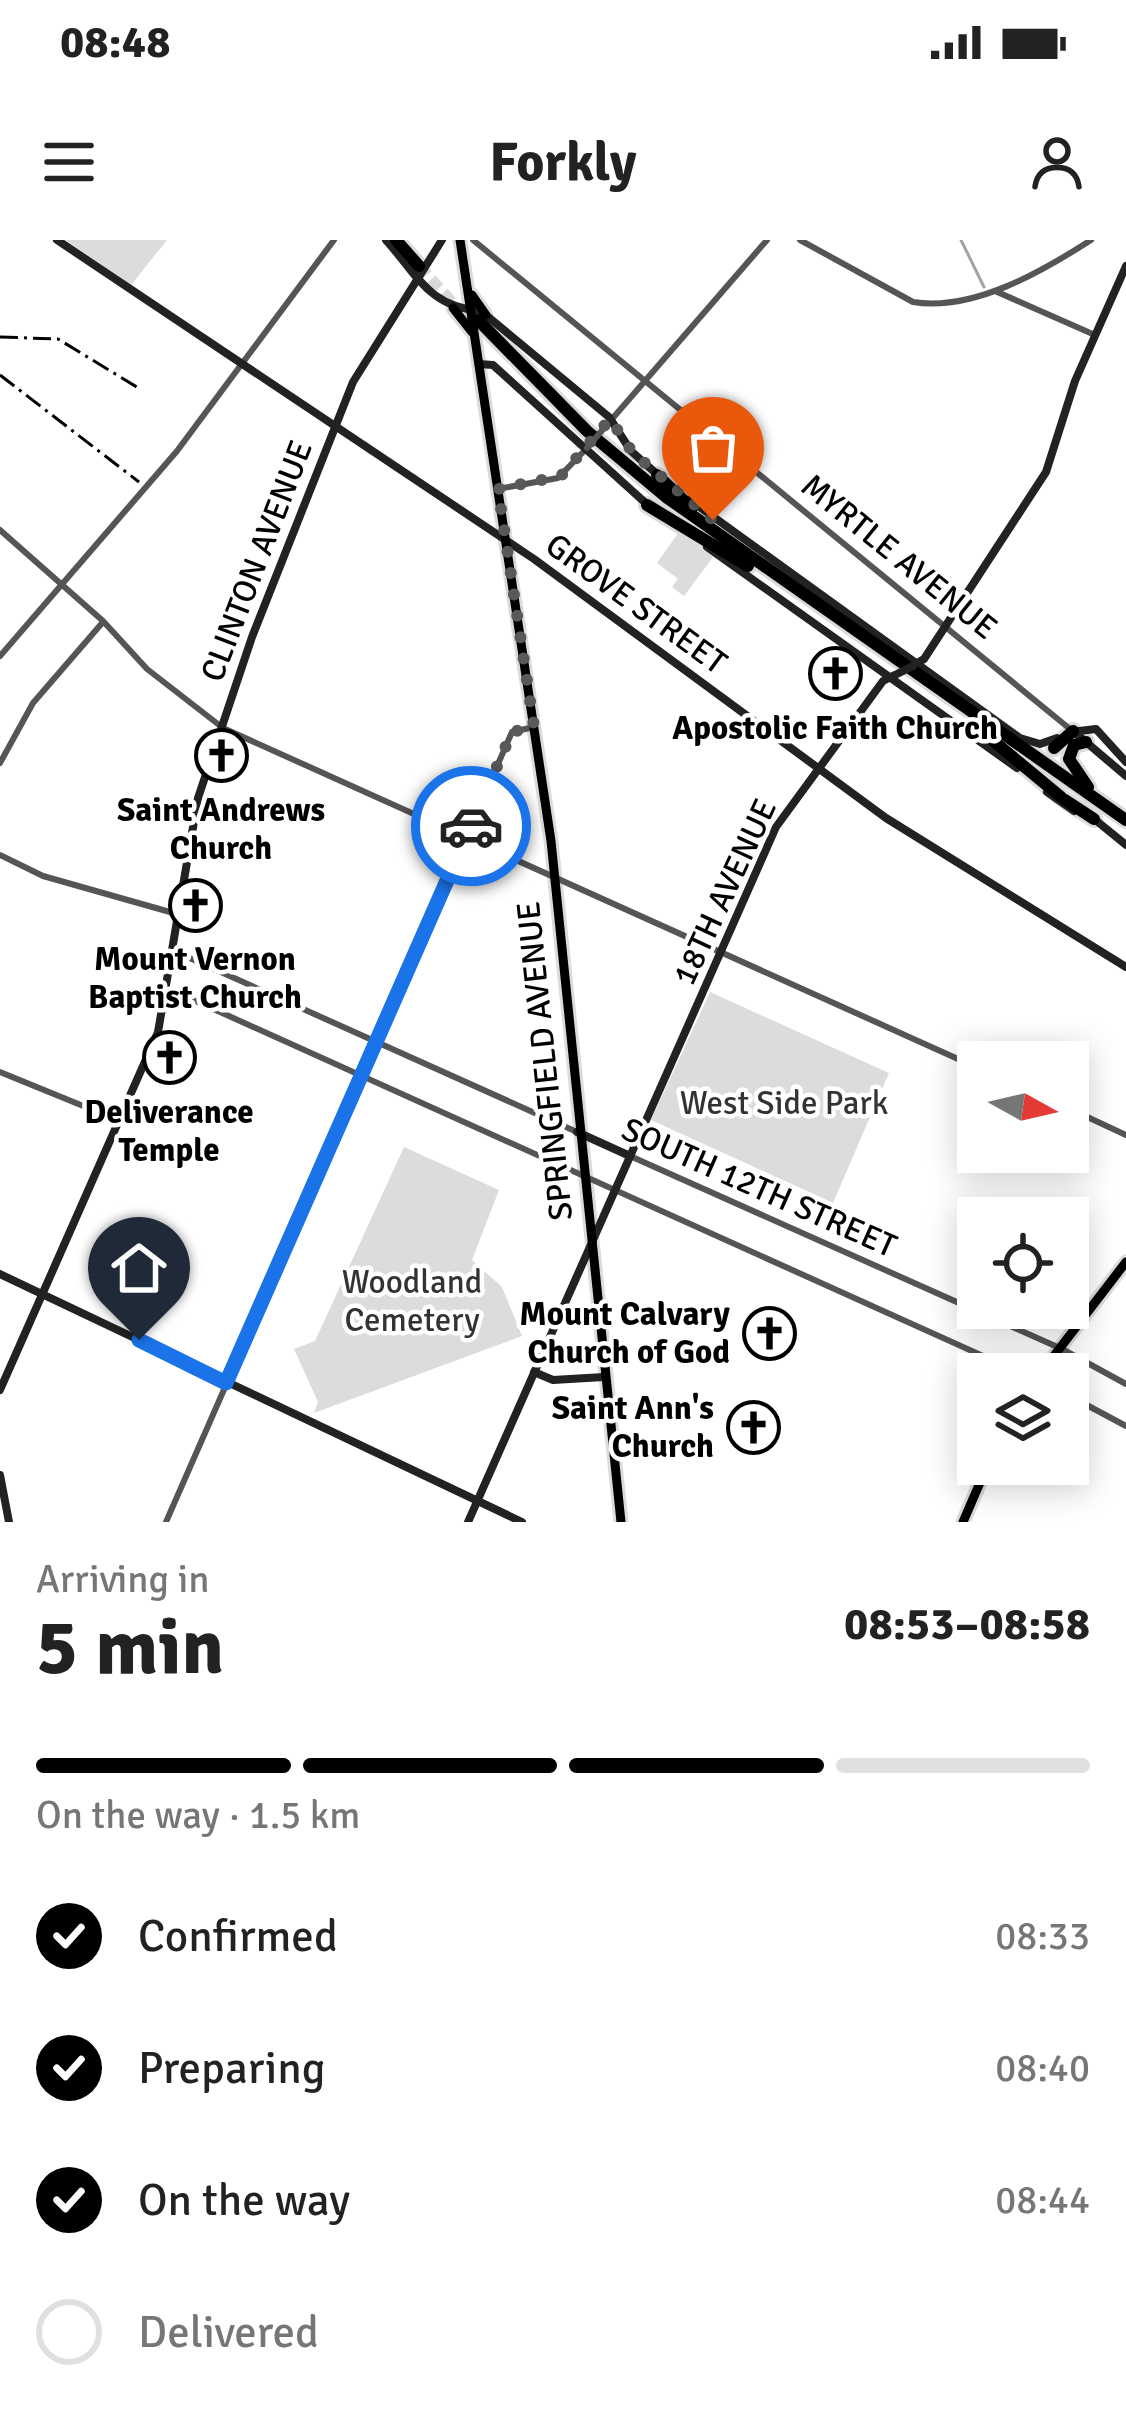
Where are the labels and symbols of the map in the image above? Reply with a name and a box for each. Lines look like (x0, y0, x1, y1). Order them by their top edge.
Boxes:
pin (662, 397, 764, 520)
street label: CLINTON AVENUE (192, 435, 322, 687)
street label: MYRTLE AVENUE (793, 465, 1005, 649)
street label: GROVE STREET (537, 525, 735, 683)
church icon: Apostolic Faith Church (807, 646, 863, 702)
place label: Apostolic Faith Church (672, 708, 998, 749)
church icon: Saint Andrews Church (193, 728, 249, 784)
courier (411, 766, 531, 886)
place label: Saint Andrews Church (117, 790, 325, 869)
street label: 18TH AVENUE (664, 792, 786, 992)
church icon: Mount Vernon Baptist Church (167, 877, 223, 933)
street label: SPRINGFIELD AVENUE (508, 899, 582, 1223)
place label: Mount Vernon Baptist Church (88, 939, 302, 1018)
church icon: Deliverance Temple (141, 1030, 197, 1086)
north arrow (957, 1041, 1089, 1173)
park label: West Side Park (680, 1083, 888, 1124)
place label: Deliverance Temple (84, 1092, 254, 1171)
street label: SOUTH 12TH STREET (615, 1109, 903, 1267)
pin (88, 1217, 190, 1340)
park label: Woodland Cemetery (342, 1262, 482, 1341)
place label: Mount Calvary Church of God (519, 1294, 731, 1373)
church icon: Mount Calvary Church of God (741, 1305, 797, 1361)
place label: Saint Ann's Church (552, 1388, 714, 1467)
church icon: Saint Ann's Church (725, 1399, 781, 1455)

